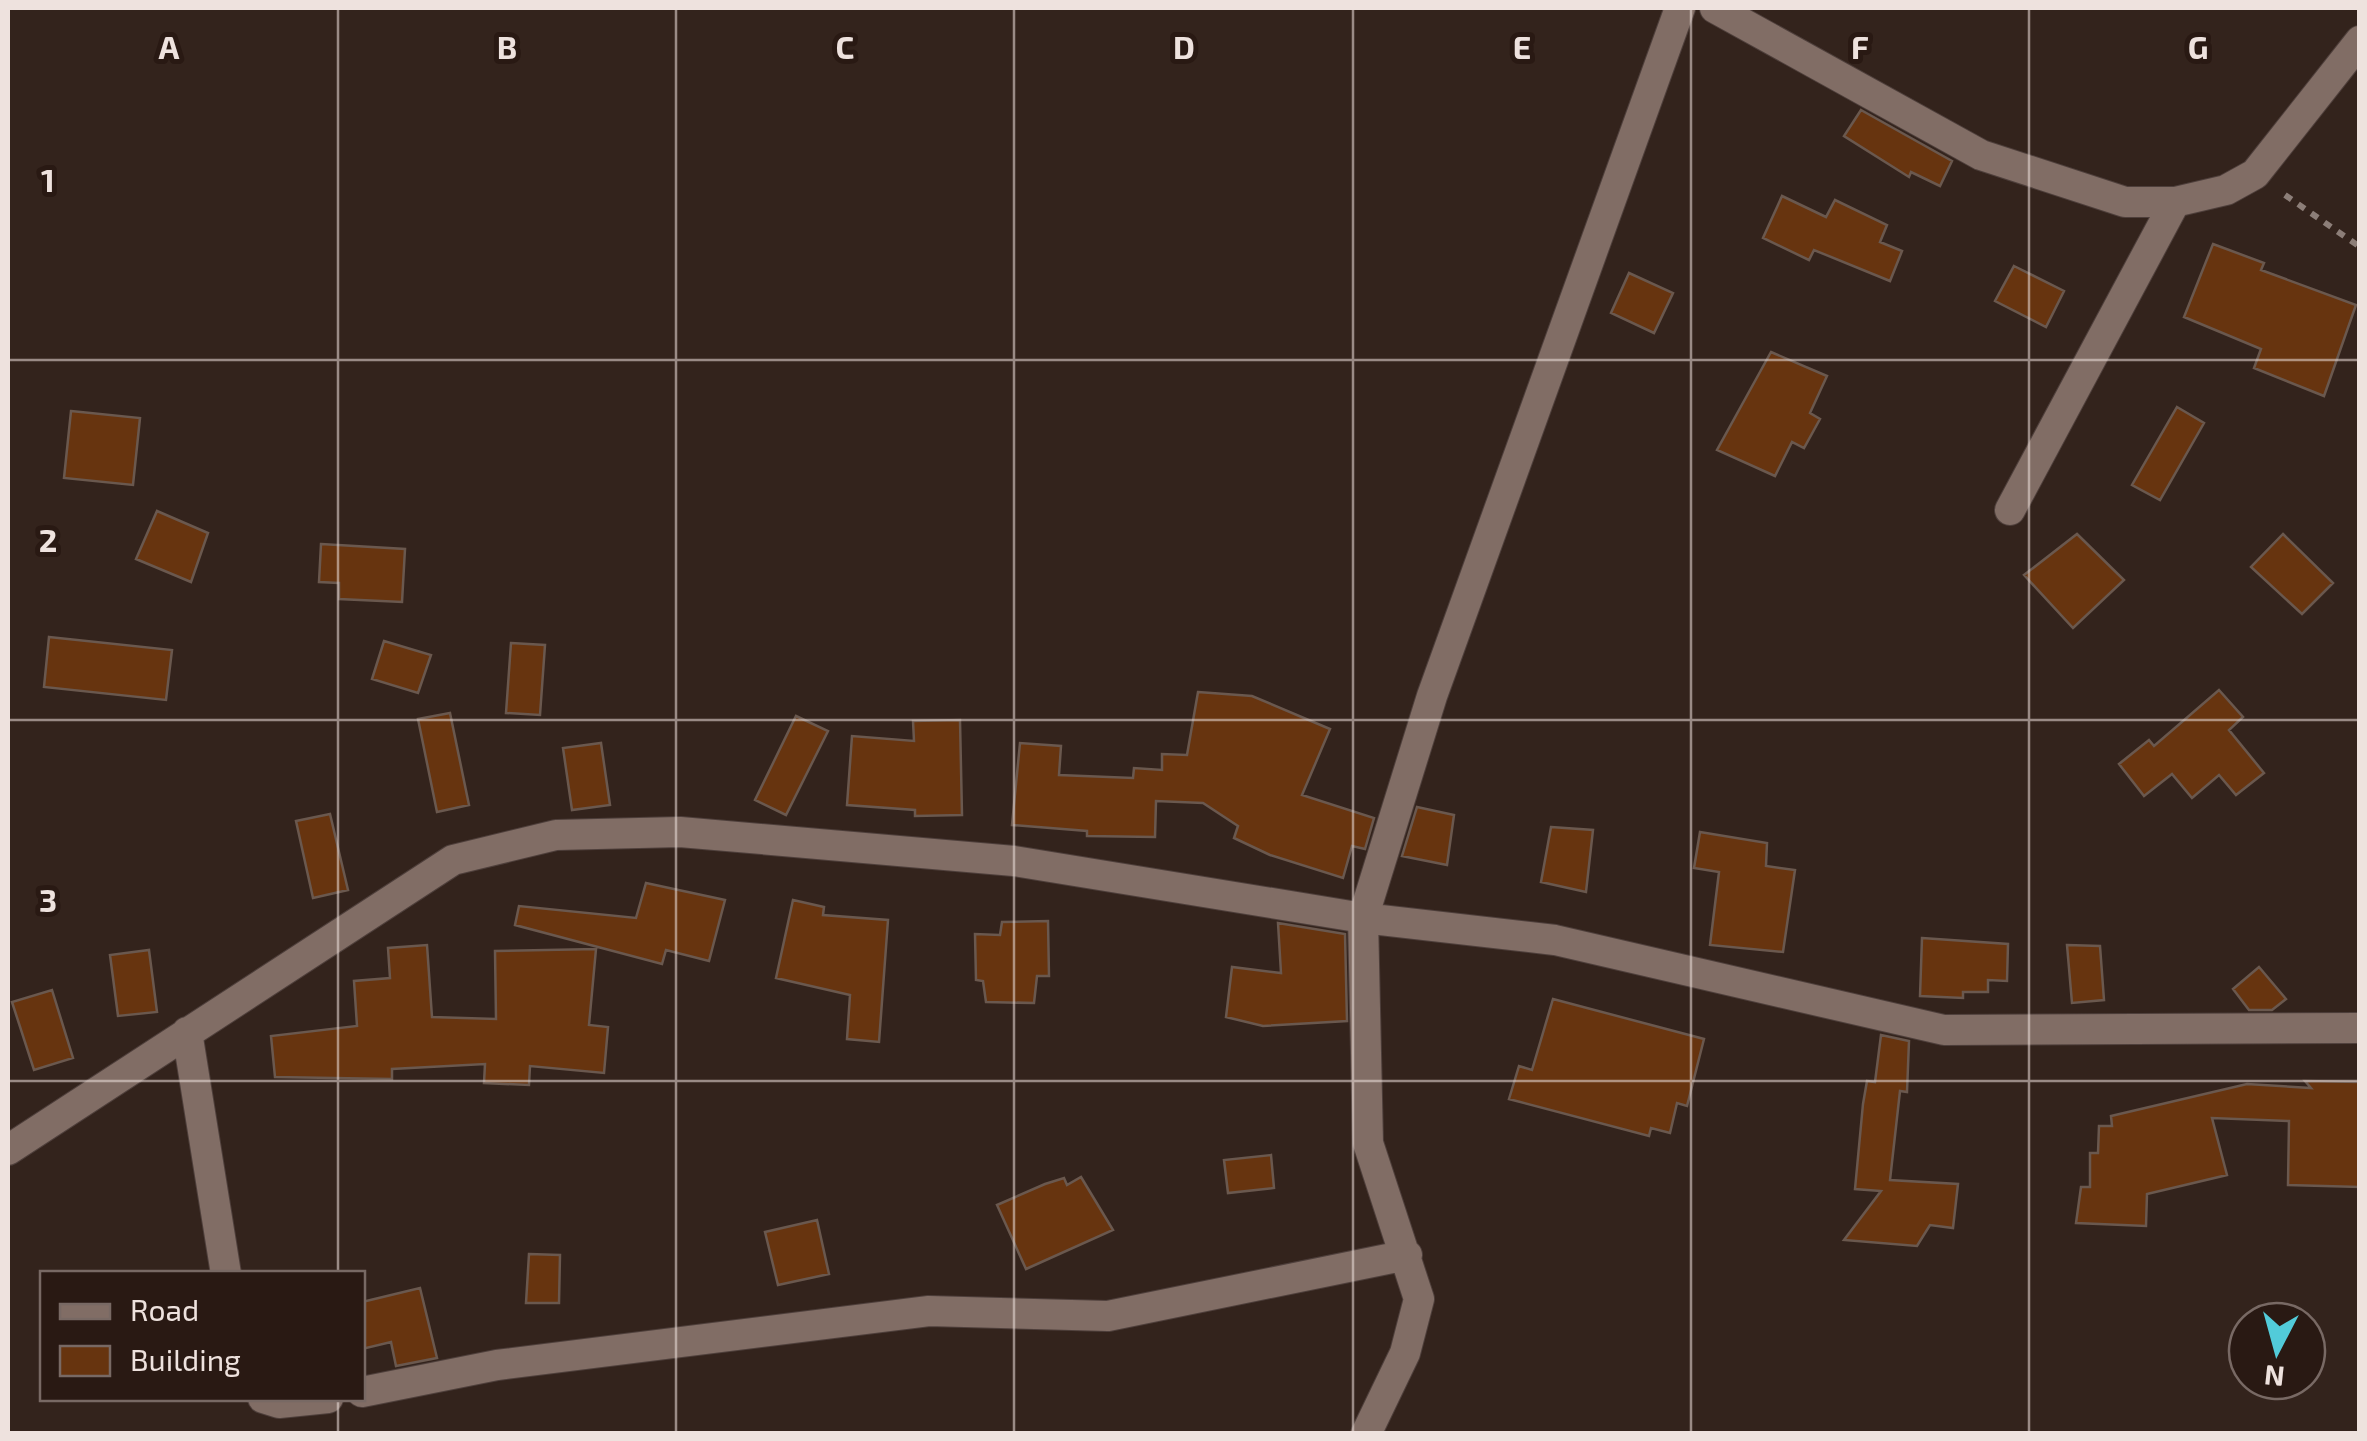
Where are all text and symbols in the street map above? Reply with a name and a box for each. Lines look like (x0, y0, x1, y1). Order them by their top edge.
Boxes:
text: A (159, 27, 180, 65)
text: B (497, 27, 517, 65)
text: C (836, 27, 854, 65)
text: D (1173, 27, 1195, 65)
text: E (1513, 27, 1531, 65)
text: F (1851, 27, 1869, 65)
text: G (2188, 27, 2208, 65)
text: 1 (41, 160, 55, 198)
text: 2 (39, 520, 57, 558)
text: 3 (39, 880, 57, 918)
legend (40, 1271, 365, 1401)
text: Road (130, 1291, 199, 1327)
north arrow (2227, 1301, 2327, 1401)
text: Building (130, 1341, 241, 1377)
text: N (2262, 1359, 2286, 1395)

